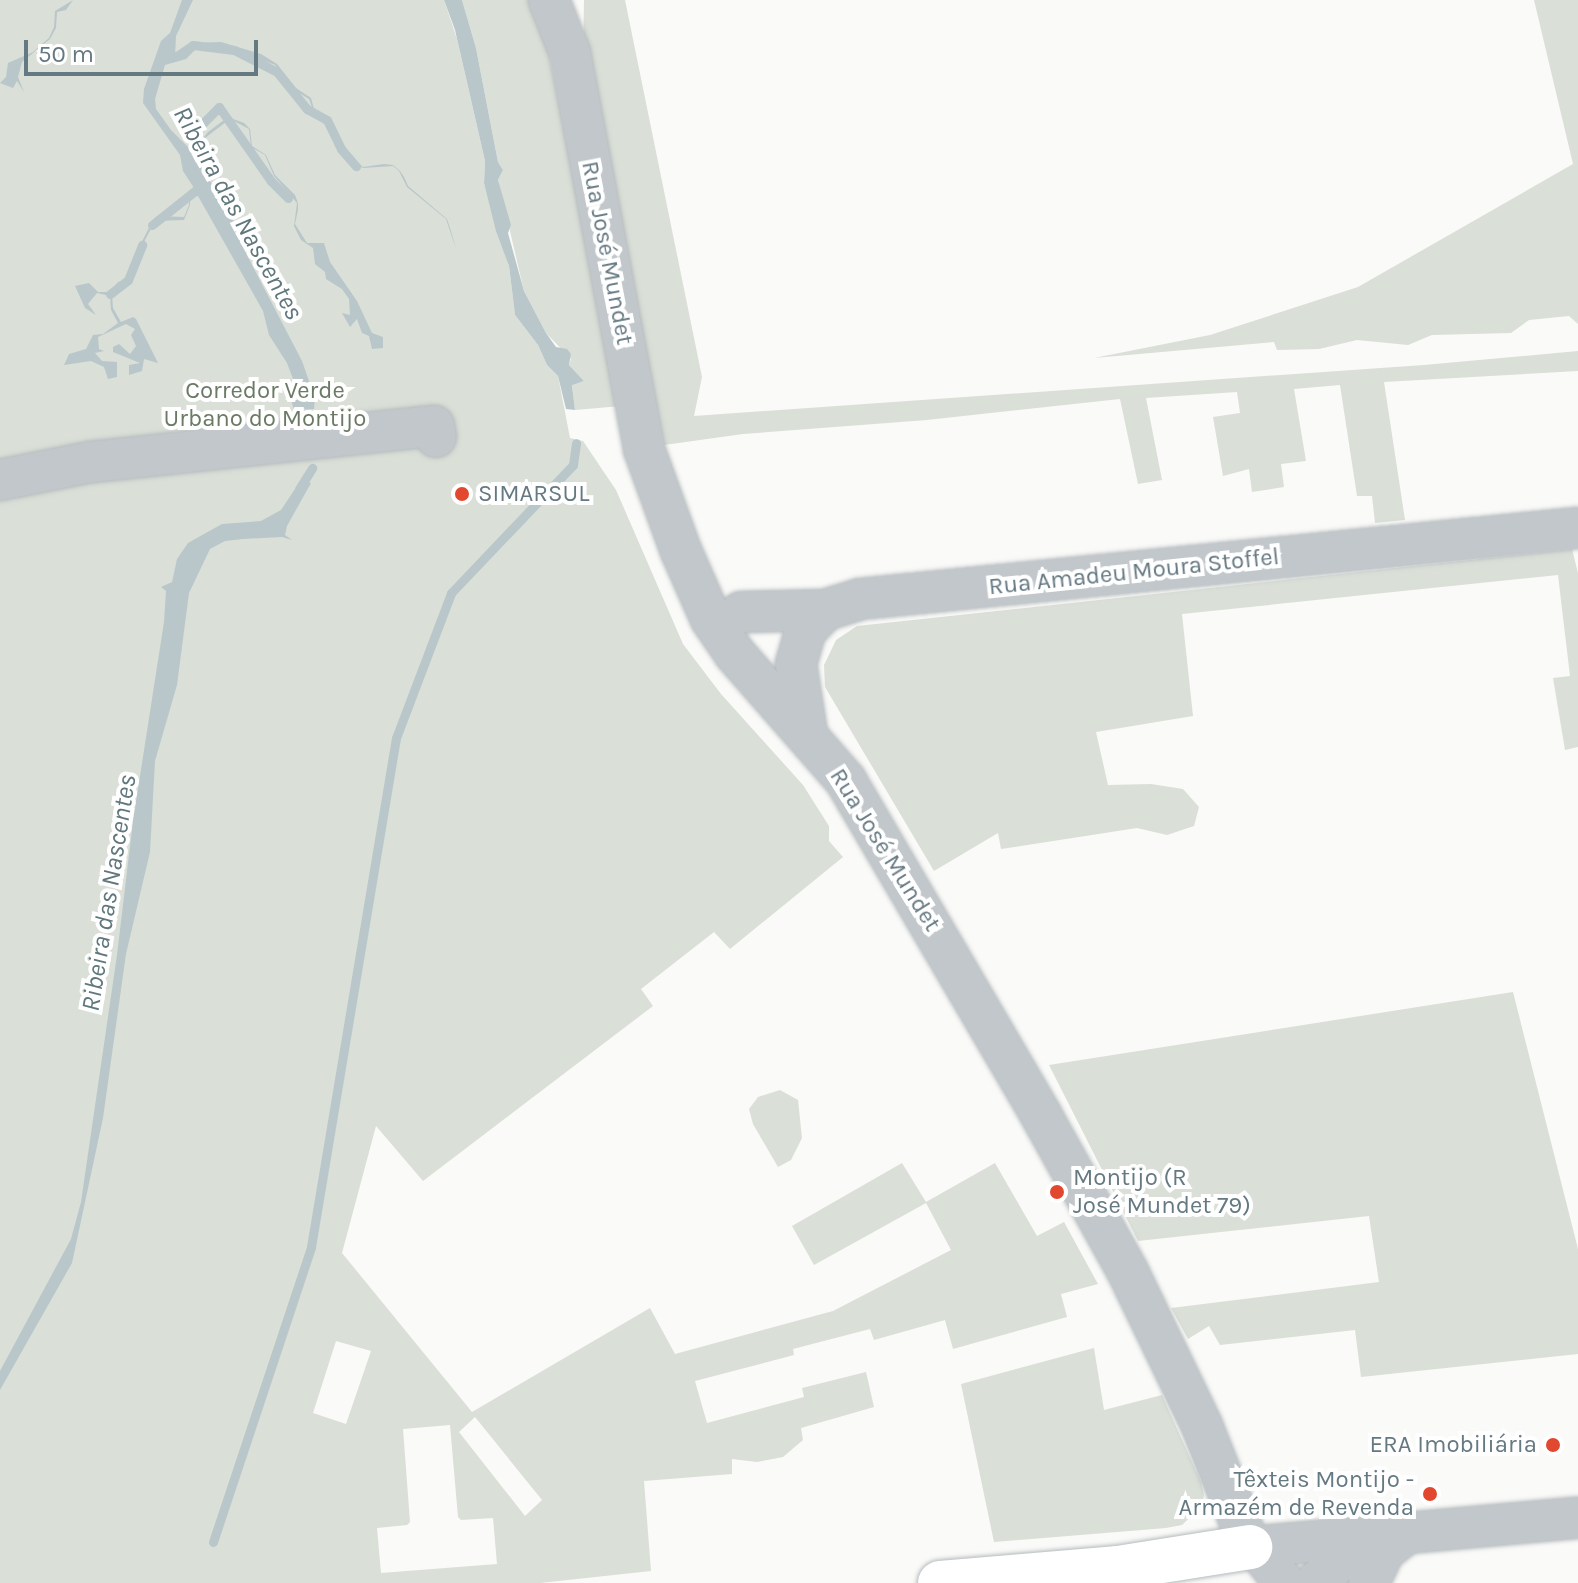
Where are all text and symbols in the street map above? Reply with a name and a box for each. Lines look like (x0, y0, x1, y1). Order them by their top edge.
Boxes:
scale bar (28, 24, 262, 74)
text: 50 m (38, 40, 94, 68)
water label: Ribeira das Nascentes (166, 101, 310, 325)
street label: Rua José Mundet (575, 159, 639, 347)
park label: Corredor Verde Urbano do Montijo (164, 377, 366, 433)
place label: SIMARSUL (478, 480, 589, 508)
marker: SIMARSUL (453, 485, 471, 503)
street label: Rua Amadeu Moura Stoffel (987, 542, 1281, 602)
street label: Rua José Mundet (823, 763, 947, 937)
water label: Ribeira das Nascentes (75, 772, 143, 1014)
place label: Montijo (R José Mundet 79) (1073, 1164, 1251, 1220)
marker: Montijo (R José Mundet 79) (1048, 1183, 1066, 1201)
place label: ERA Imobiliária (1370, 1431, 1537, 1459)
marker: ERA Imobiliária (1544, 1436, 1562, 1454)
place label: Têxteis Montijo - Armazém de Revenda (1178, 1466, 1414, 1522)
marker: Têxteis Montijo - Armazém de Revenda (1421, 1485, 1439, 1503)

